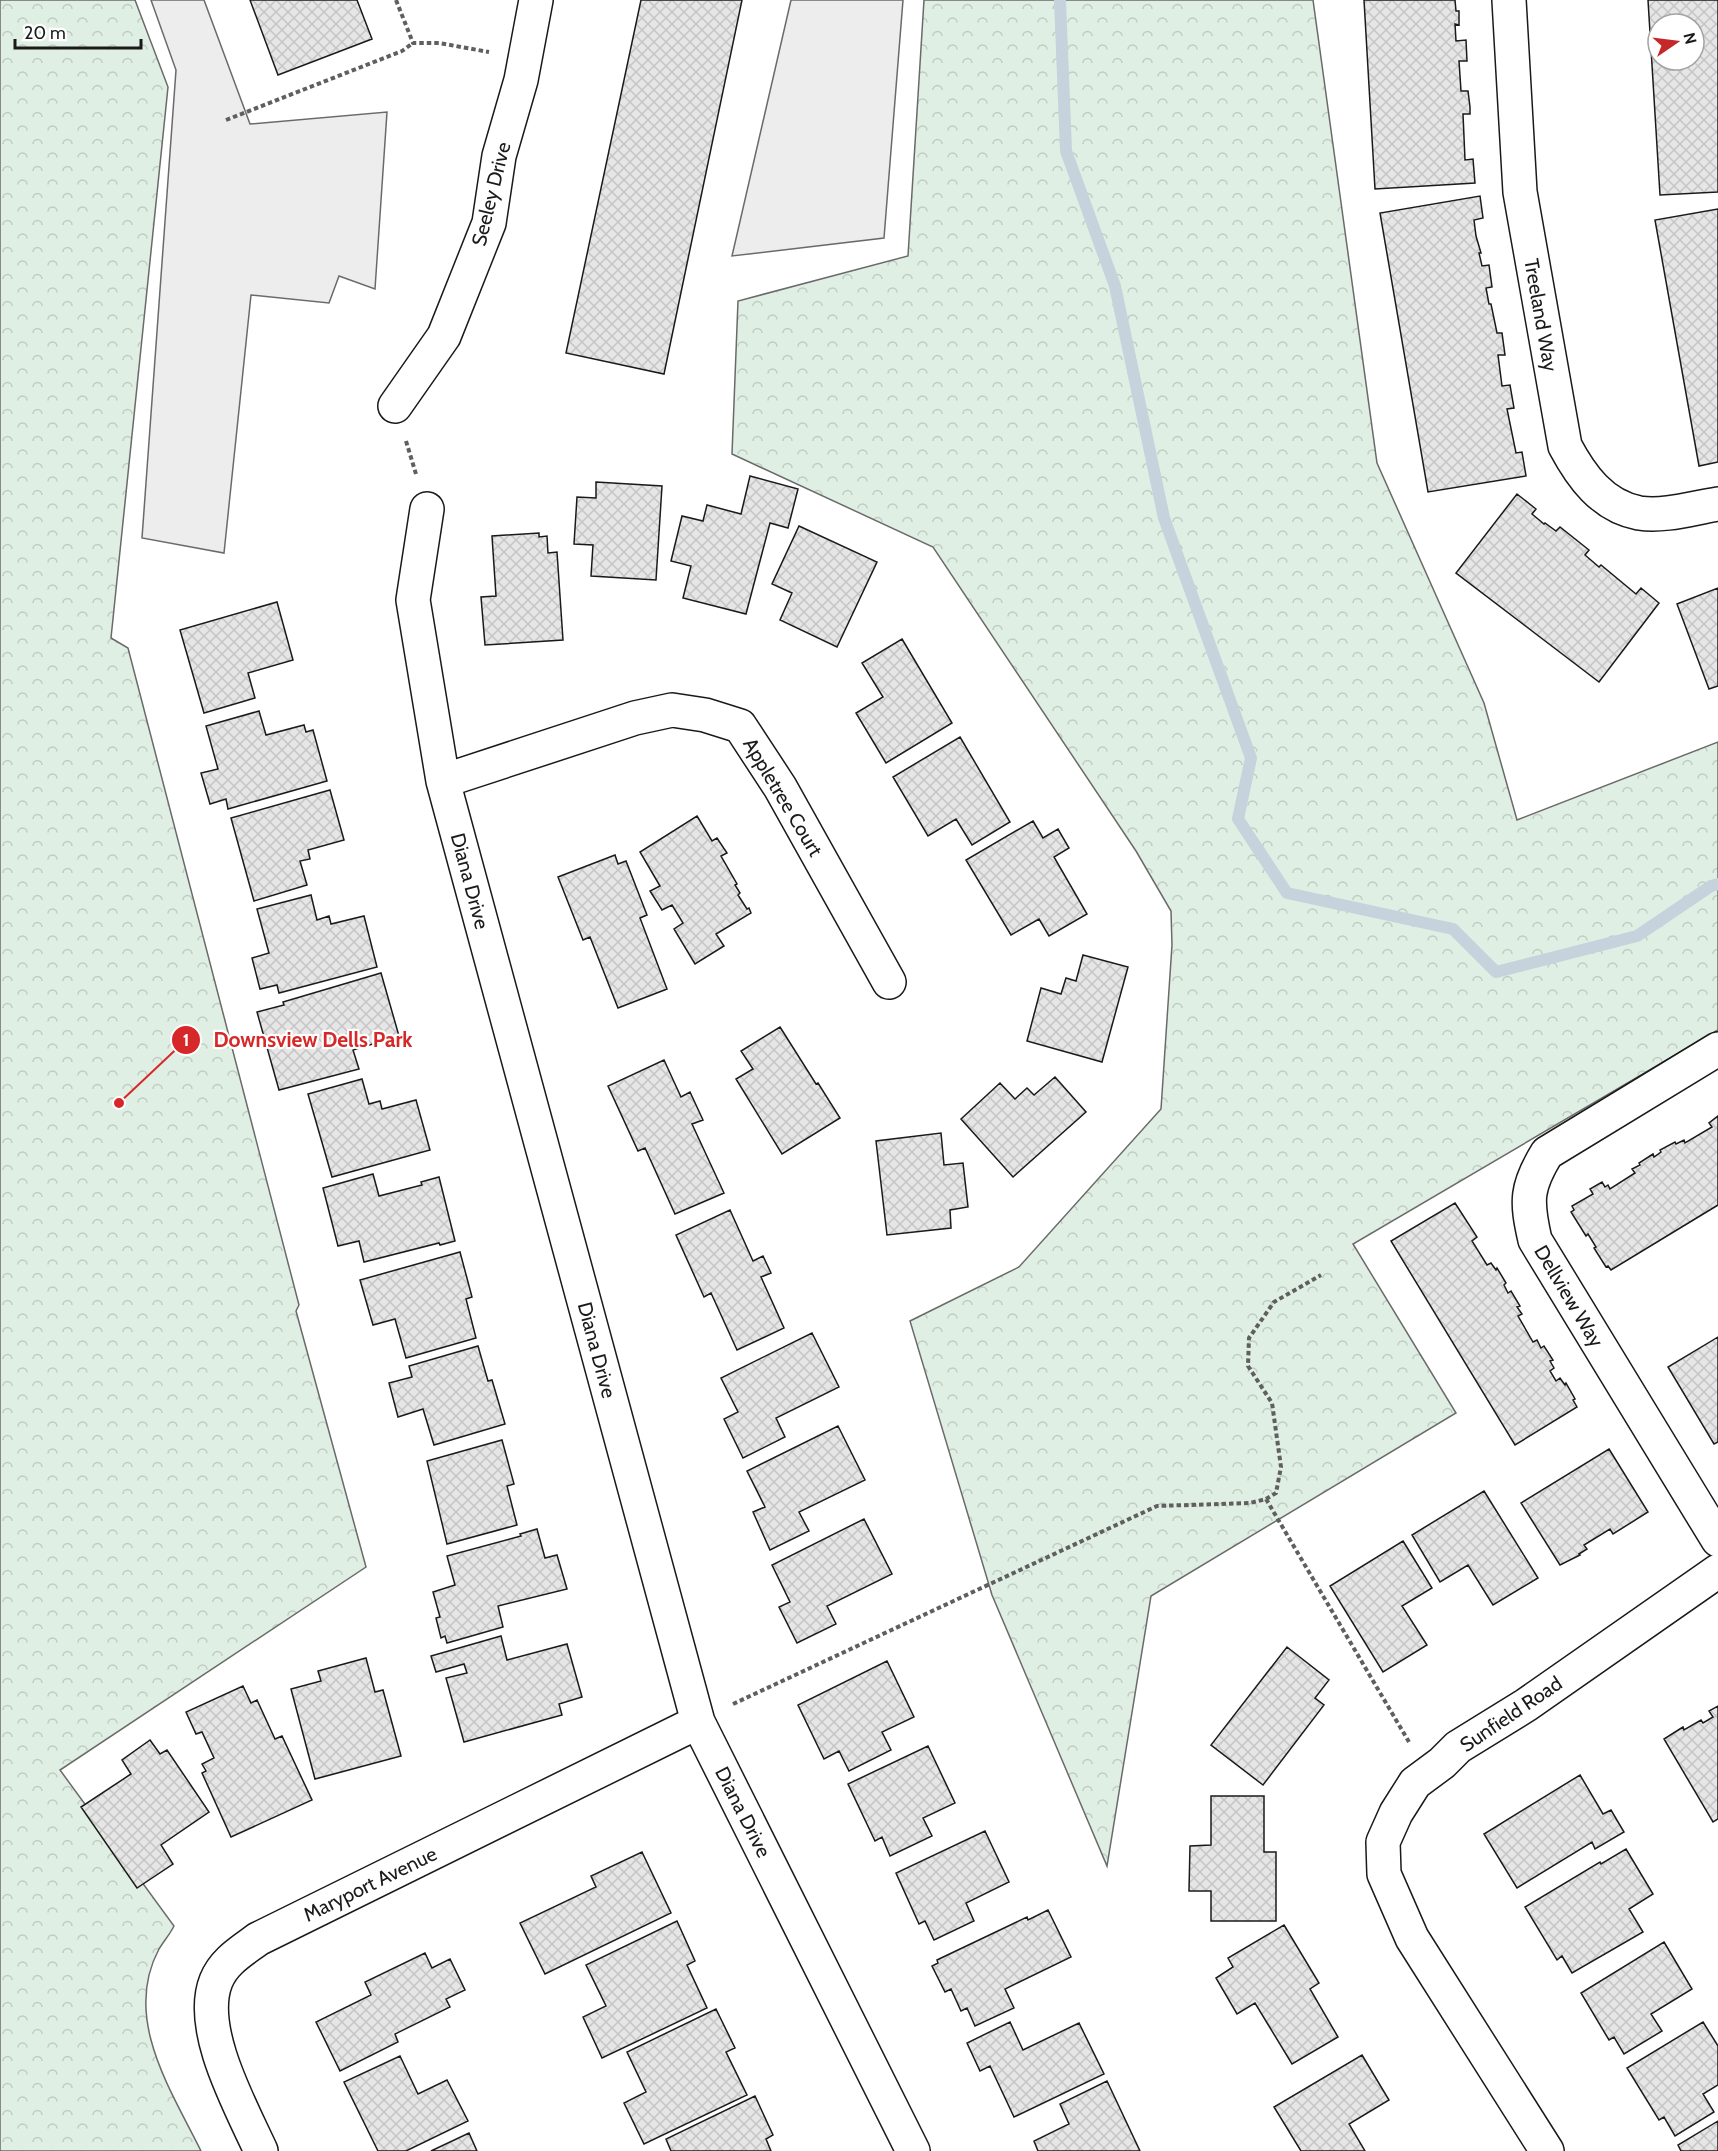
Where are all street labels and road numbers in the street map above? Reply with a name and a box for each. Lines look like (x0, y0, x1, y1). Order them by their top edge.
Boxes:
street label: Seeley Drive (466, 139, 516, 249)
street label: Treeland Way (1519, 257, 1563, 373)
street label: Appletree Court (738, 733, 828, 861)
street label: Diana Drive (446, 830, 494, 932)
street label: Dellview Way (1529, 1241, 1609, 1351)
street label: Diana Drive (573, 1299, 621, 1401)
street label: Sunfield Road (1455, 1671, 1567, 1757)
street label: Diana Drive (710, 1763, 776, 1861)
street label: Maryport Avenue (299, 1841, 441, 1927)

